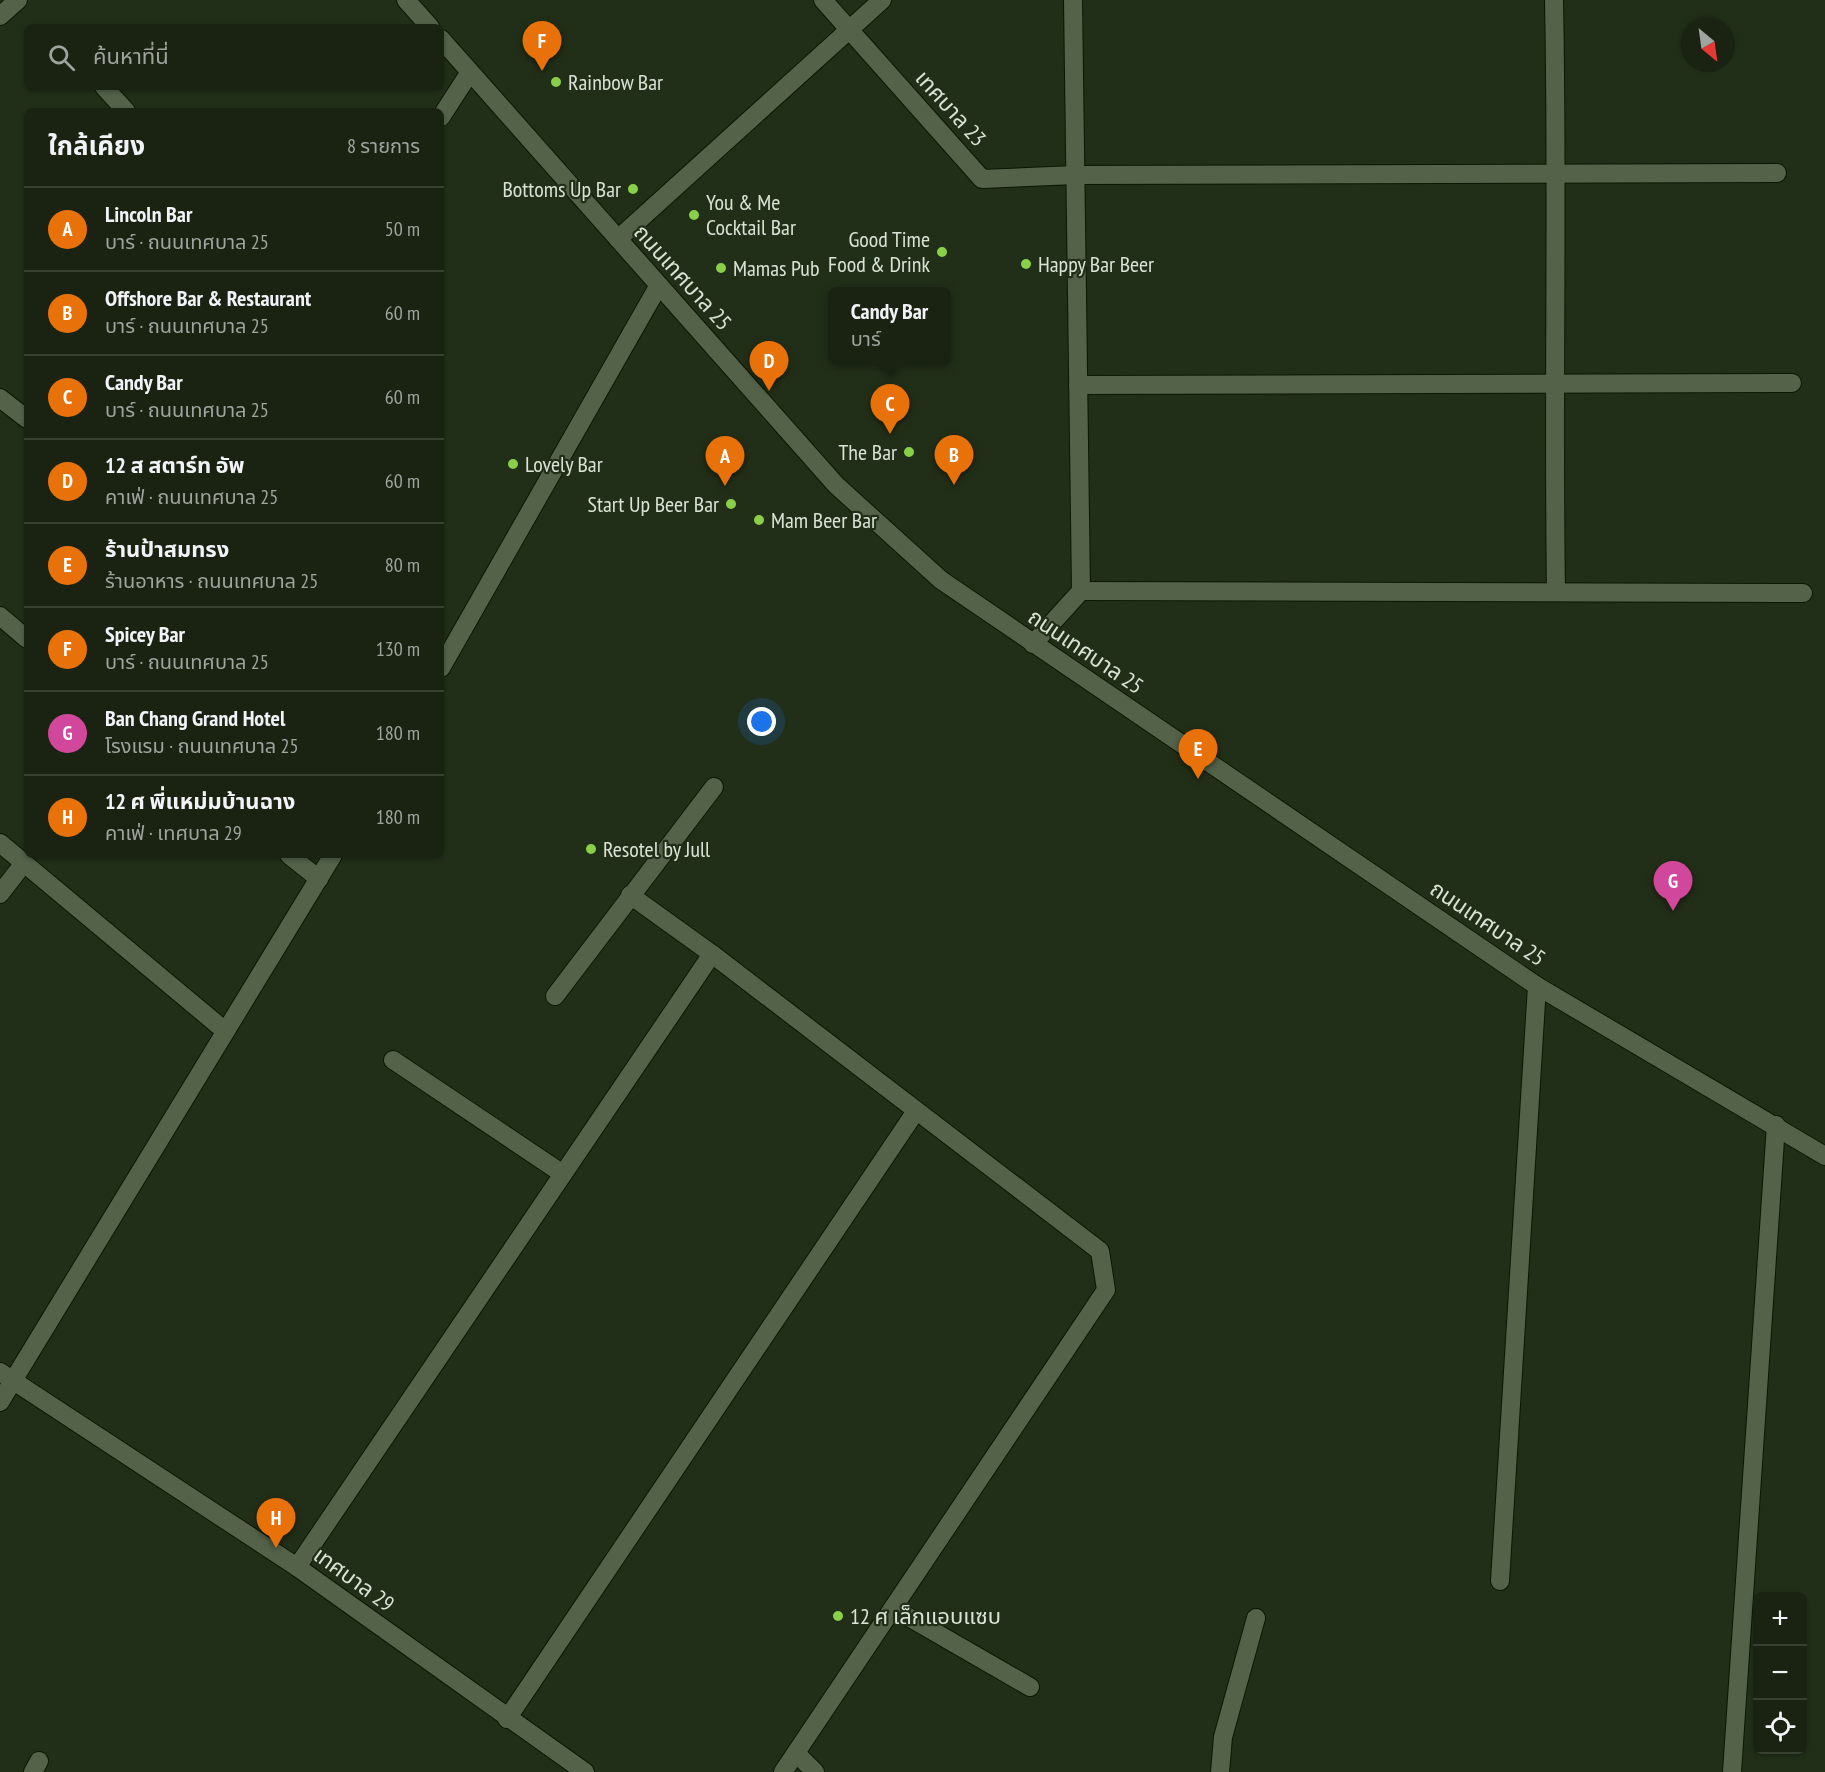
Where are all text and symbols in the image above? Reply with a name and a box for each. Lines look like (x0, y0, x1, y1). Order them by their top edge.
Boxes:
north arrow (1681, 18, 1735, 72)
pin: F (522, 22, 562, 71)
search box (24, 24, 444, 90)
icon: search (45, 41, 78, 74)
text: ค้นหาที่นี่ (93, 42, 169, 70)
street label: เทศบาล 23 (909, 64, 993, 152)
place label: Rainbow Bar (568, 68, 663, 96)
marker: Rainbow Bar (549, 75, 563, 89)
text: ใกล้เคียง (48, 129, 145, 162)
text: 8 รายการ (347, 133, 420, 159)
place label: Bottoms Up Bar (502, 175, 621, 203)
marker: Bottoms Up Bar (626, 182, 640, 196)
place label: You & Me Cocktail Bar (706, 188, 796, 241)
text: Lincoln Bar (105, 200, 192, 228)
marker: You & Me Cocktail Bar (687, 208, 701, 222)
text: A (62, 216, 73, 242)
text: 50 m (385, 216, 420, 242)
street label: ถนนเทศบาล 25 (628, 218, 738, 336)
place label: Good Time Food & Drink (828, 225, 930, 278)
text: บาร์ · ถนนเทศบาล 25 (105, 229, 269, 255)
marker: Good Time Food & Drink (935, 245, 949, 259)
place label: Happy Bar Beer (1038, 250, 1154, 278)
place label: Mamas Pub (733, 254, 819, 282)
marker: Happy Bar Beer (1019, 257, 1033, 271)
marker: Mamas Pub (714, 261, 728, 275)
text: Offshore Bar & Restaurant (105, 284, 311, 312)
popup (828, 287, 951, 365)
text: Candy Bar (851, 297, 928, 325)
text: B (63, 300, 72, 326)
text: 60 m (385, 300, 420, 326)
text: บาร์ · ถนนเทศบาล 25 (105, 313, 269, 339)
text: บาร์ (851, 326, 881, 352)
pin: D (750, 342, 788, 391)
text: Candy Bar (105, 368, 183, 396)
text: C (63, 384, 72, 410)
text: 60 m (385, 384, 420, 410)
pin: C (870, 384, 910, 434)
text: บาร์ · ถนนเทศบาล 25 (105, 397, 269, 423)
pin: A (706, 436, 744, 486)
pin: B (934, 436, 974, 485)
place label: The Bar (839, 438, 897, 466)
marker: The Bar (902, 445, 916, 459)
place label: Lovely Bar (525, 450, 603, 478)
text: 12 ส สตาร์ท อัพ (105, 451, 245, 479)
marker: Lovely Bar (506, 457, 520, 471)
text: D (62, 468, 73, 494)
text: 60 m (385, 468, 420, 494)
text: คาเฟ่ · ถนนเทศบาล 25 (105, 484, 278, 510)
place label: Start Up Beer Bar (588, 490, 719, 518)
marker: Start Up Beer Bar (724, 497, 738, 511)
place label: Mam Beer Bar (771, 506, 877, 534)
marker: Mam Beer Bar (752, 513, 766, 527)
text: ร้านป้าสมทรง (105, 535, 229, 563)
text: E (63, 552, 72, 578)
text: 80 m (385, 552, 420, 578)
text: ร้านอาหาร · ถนนเทศบาล 25 (105, 568, 318, 594)
street label: ถนนเทศบาล 25 (1023, 602, 1149, 700)
text: Spicey Bar (105, 620, 185, 648)
text: F (63, 636, 72, 662)
text: 130 m (376, 636, 420, 662)
text: บาร์ · ถนนเทศบาล 25 (105, 649, 269, 675)
text: Ban Chang Grand Hotel (105, 704, 285, 732)
your location (747, 707, 776, 736)
text: G (62, 720, 73, 746)
text: 180 m (376, 720, 420, 746)
pin: E (1178, 730, 1218, 779)
text: โรงแรม · ถนนเทศบาล 25 (105, 733, 298, 759)
text: 12 ศ พี่แหม่มบ้านฉาง (105, 787, 295, 815)
text: H (62, 804, 73, 830)
text: 180 m (376, 804, 420, 830)
text: คาเฟ่ · เทศบาล 29 (105, 820, 242, 846)
place label: Resotel by Jull (603, 835, 711, 863)
marker: Resotel by Jull (584, 842, 598, 856)
pin: G (1654, 862, 1692, 911)
street label: ถนนเทศบาล 25 (1425, 874, 1551, 972)
pin: H (256, 1498, 296, 1548)
street label: เทศบาล 29 (308, 1540, 400, 1618)
map controls (1753, 1592, 1807, 1754)
button: + (1753, 1592, 1807, 1646)
place label: 12 ศ เล็กแอบแซบ (850, 1602, 1001, 1630)
marker: 12 ศ เล็กแอบแซบ (831, 1609, 845, 1623)
button: − (1753, 1646, 1807, 1700)
button: locate (1753, 1700, 1807, 1754)

